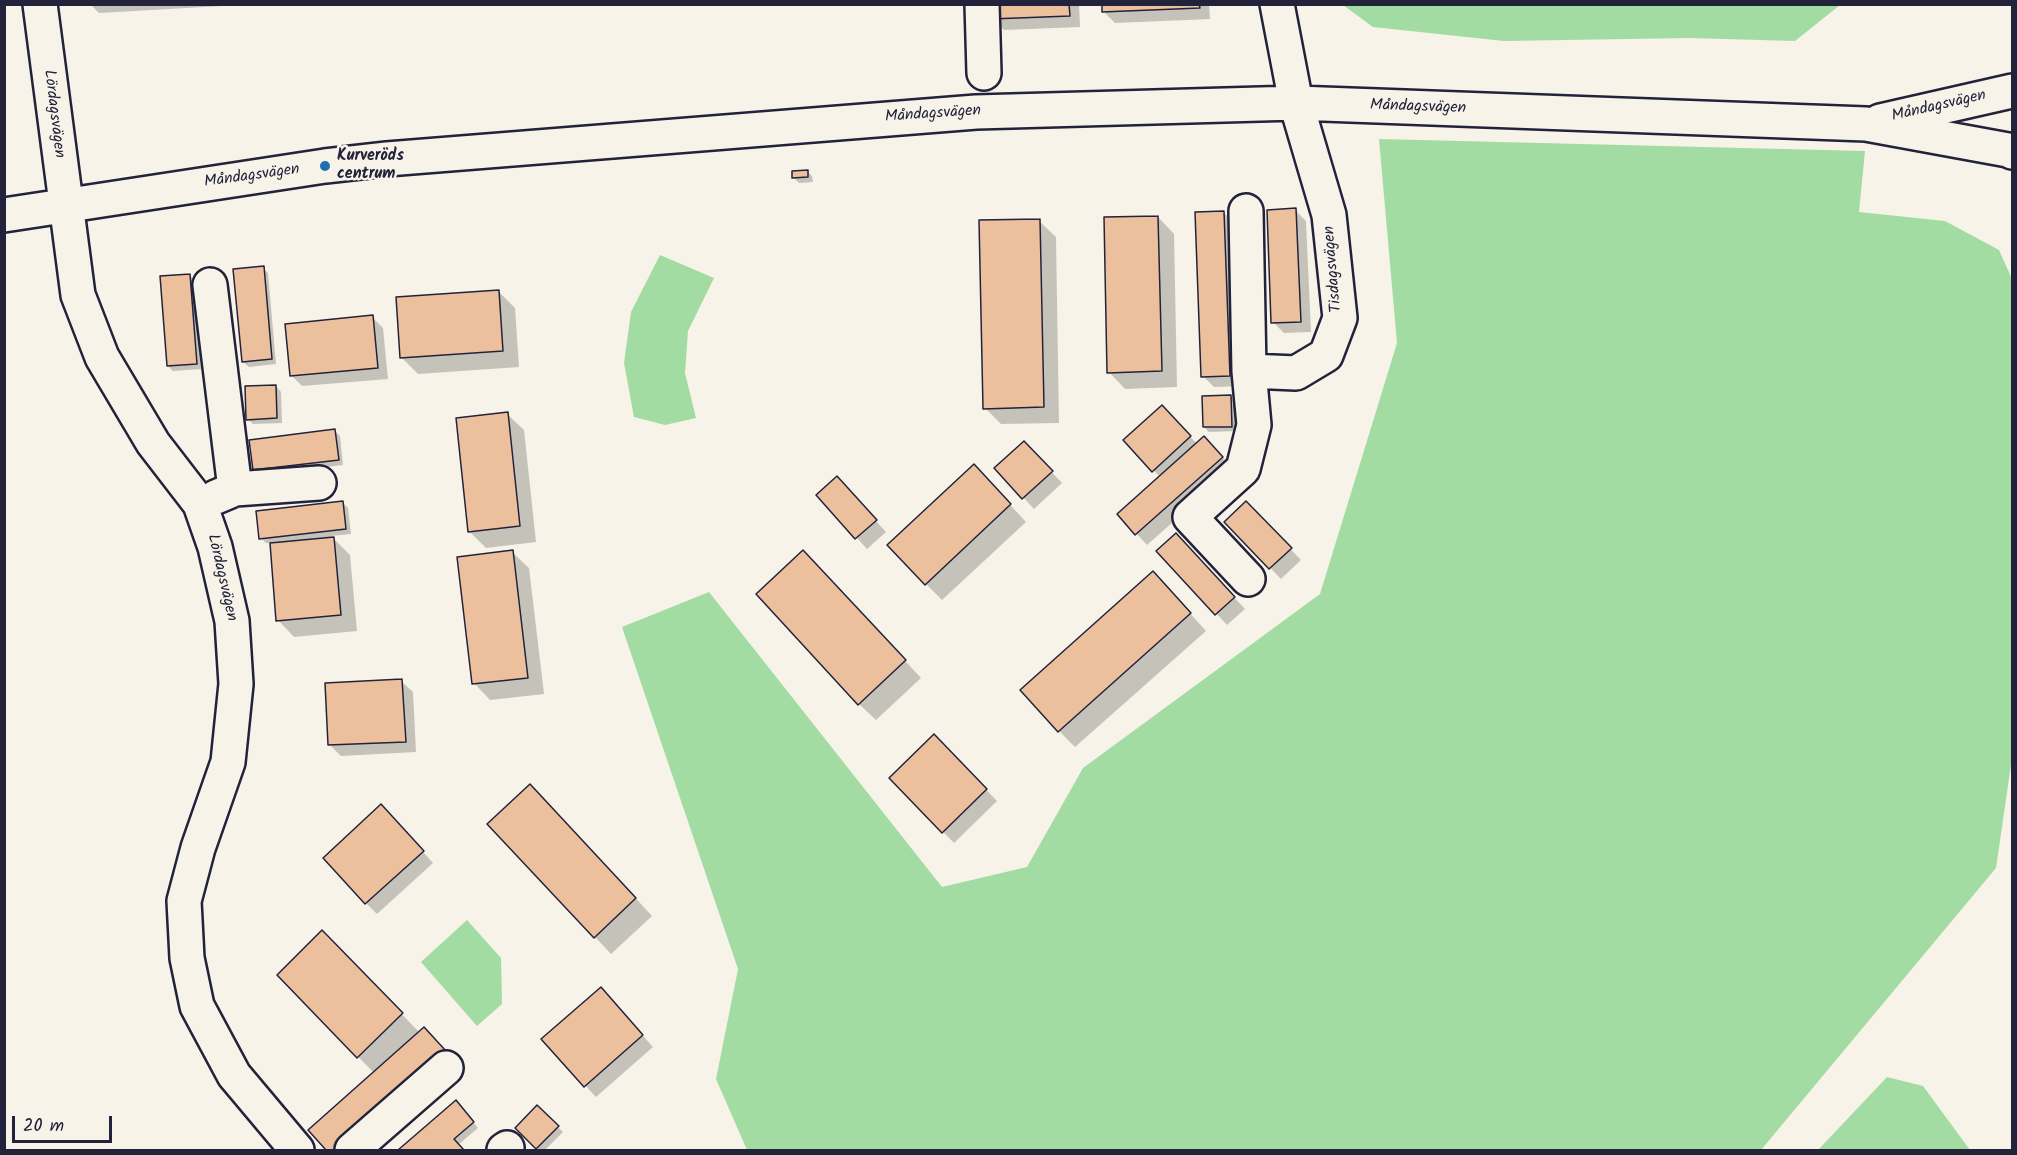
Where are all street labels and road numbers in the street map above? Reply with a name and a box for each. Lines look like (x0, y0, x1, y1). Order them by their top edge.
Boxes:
street label: Lördagsvägen (38, 69, 68, 159)
street label: Måndagsvägen (1890, 87, 1988, 127)
street label: Måndagsvägen (1370, 97, 1466, 119)
street label: Måndagsvägen (884, 102, 982, 128)
street label: Måndagsvägen (203, 161, 301, 193)
street label: Tisdagsvägen (1321, 225, 1347, 313)
street label: Lördagsvägen (202, 533, 240, 623)

